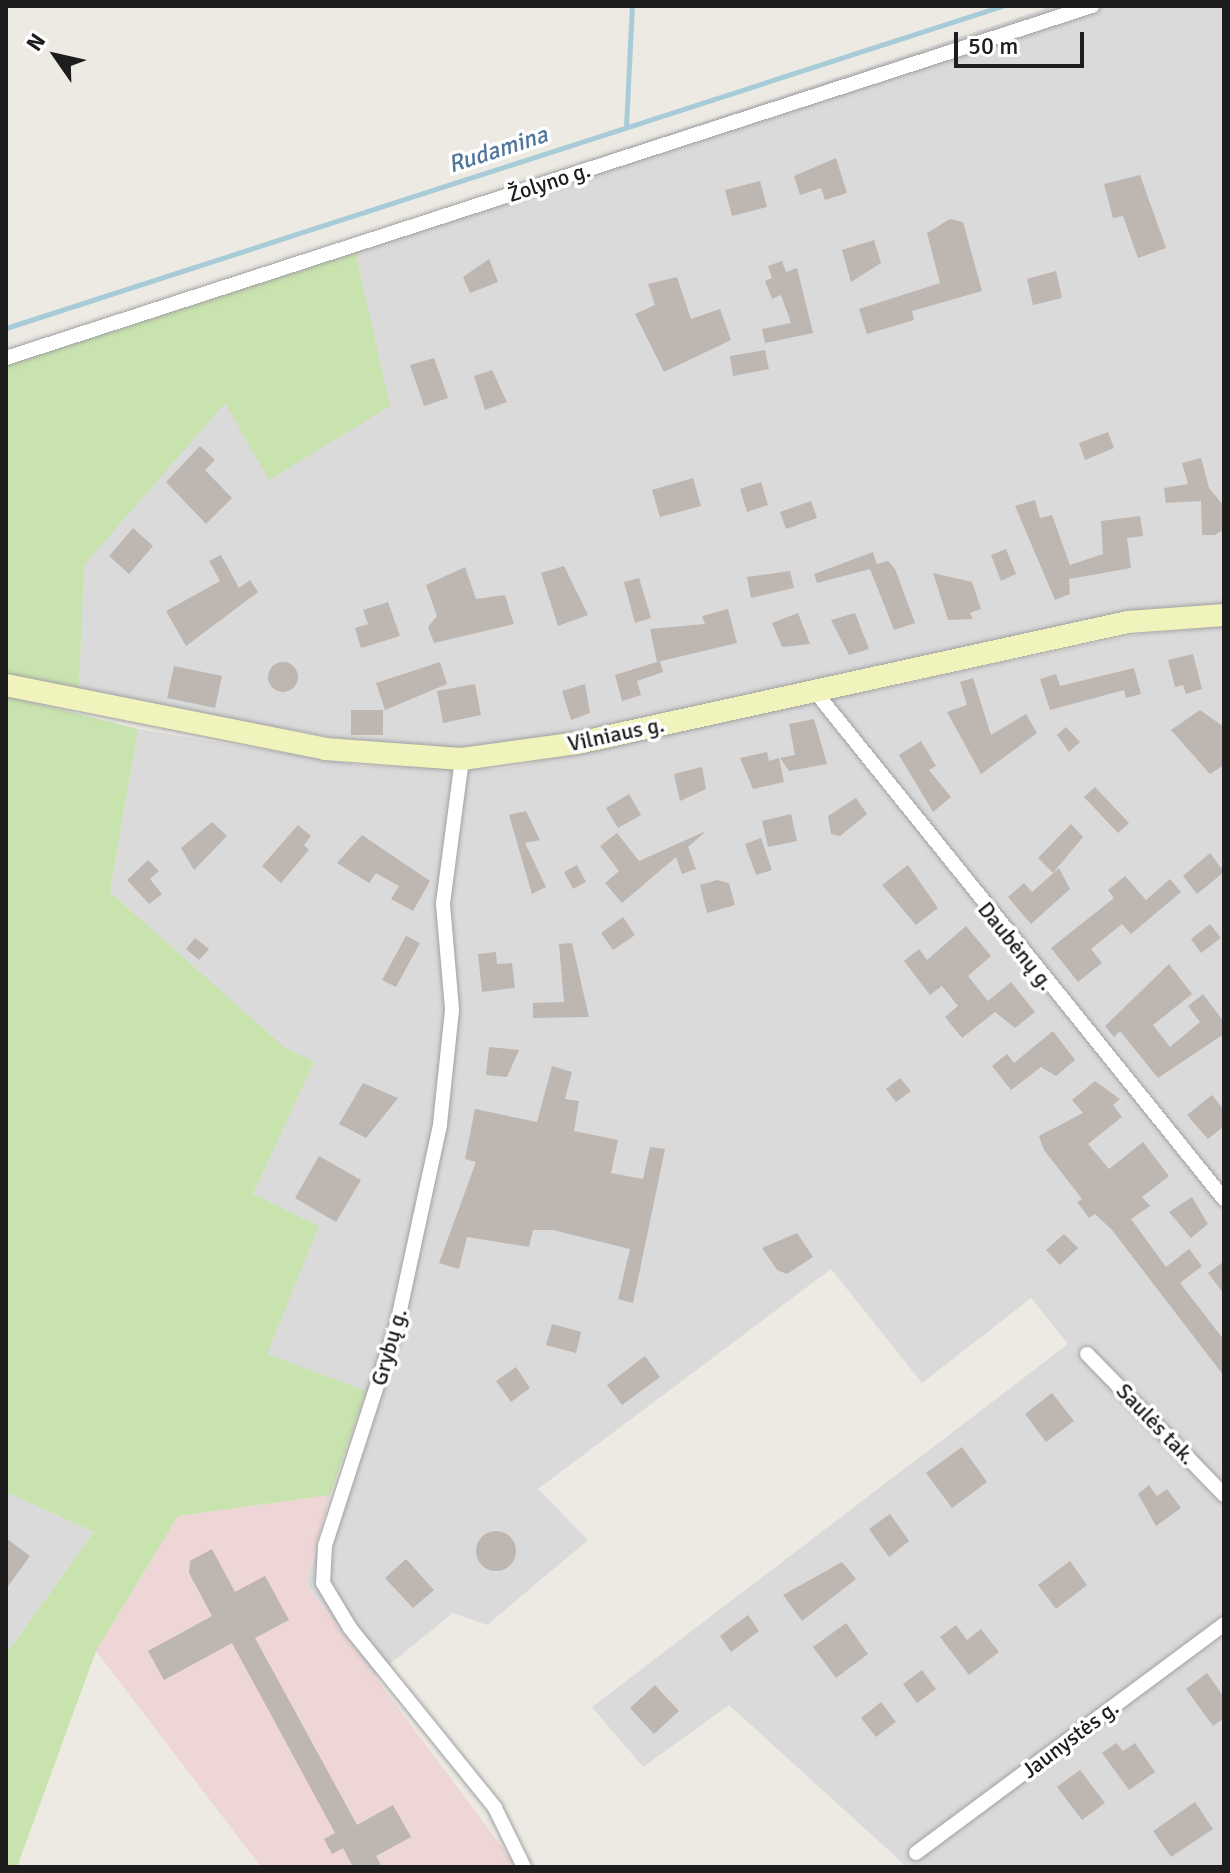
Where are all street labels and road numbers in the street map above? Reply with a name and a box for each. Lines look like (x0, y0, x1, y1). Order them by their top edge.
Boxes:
street label: Žolyno g. (504, 156, 594, 208)
street label: Vilniaus g. (565, 711, 667, 757)
street label: Daubėnų g. (972, 896, 1060, 996)
street label: Grybų g. (365, 1305, 413, 1389)
street label: Saulės tak. (1111, 1378, 1201, 1470)
street label: Jaunystės g. (1016, 1694, 1124, 1784)

